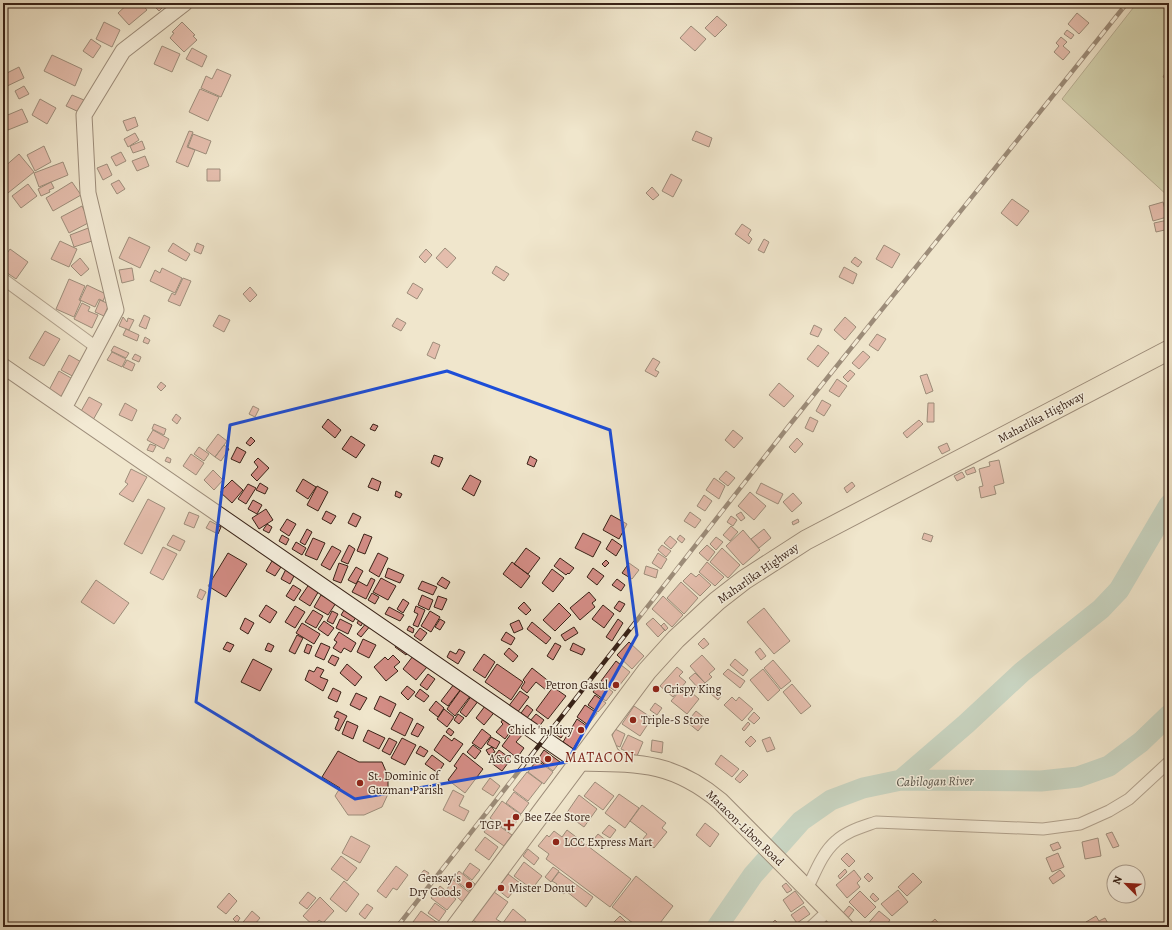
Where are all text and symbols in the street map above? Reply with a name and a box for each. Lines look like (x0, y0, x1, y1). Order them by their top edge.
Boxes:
street label: Maharlika Highway (995, 387, 1088, 447)
street label: Maharlika Highway (714, 539, 802, 607)
place label: Petron Gasul (545, 677, 608, 693)
marker: Petron Gasul (611, 680, 621, 690)
place label: Crispy King (664, 681, 721, 697)
marker: Crispy King (651, 684, 661, 694)
place label: Triple-S Store (641, 712, 709, 728)
marker: Triple-S Store (628, 715, 638, 725)
place label: Chick 'n Juicy (508, 722, 574, 738)
marker: Chick 'n Juicy (576, 725, 586, 735)
district label: MATACON (565, 748, 635, 767)
place label: A&C Store (488, 751, 540, 767)
marker: A&C Store (543, 754, 553, 764)
place label: St. Dominic of Guzman Parish (368, 768, 444, 798)
water label: Cabilogan River (896, 772, 974, 790)
marker: St. Dominic of Guzman Parish (355, 778, 365, 788)
street label: Matacon-Libon Road (703, 787, 788, 870)
place label: Bee Zee Store (524, 809, 590, 825)
marker: Bee Zee Store (511, 812, 521, 822)
place label: TGP (480, 817, 501, 833)
marker: TGP (504, 820, 514, 830)
place label: LCC Express Mart (564, 834, 653, 850)
marker: LCC Express Mart (551, 837, 561, 847)
north arrow (1106, 864, 1146, 904)
place label: Gensay's Dry Goods (409, 870, 461, 900)
text: N (1109, 873, 1126, 887)
marker: Gensay's Dry Goods (464, 880, 474, 890)
place label: Mister Donut (509, 880, 575, 896)
marker: Mister Donut (496, 883, 506, 893)

